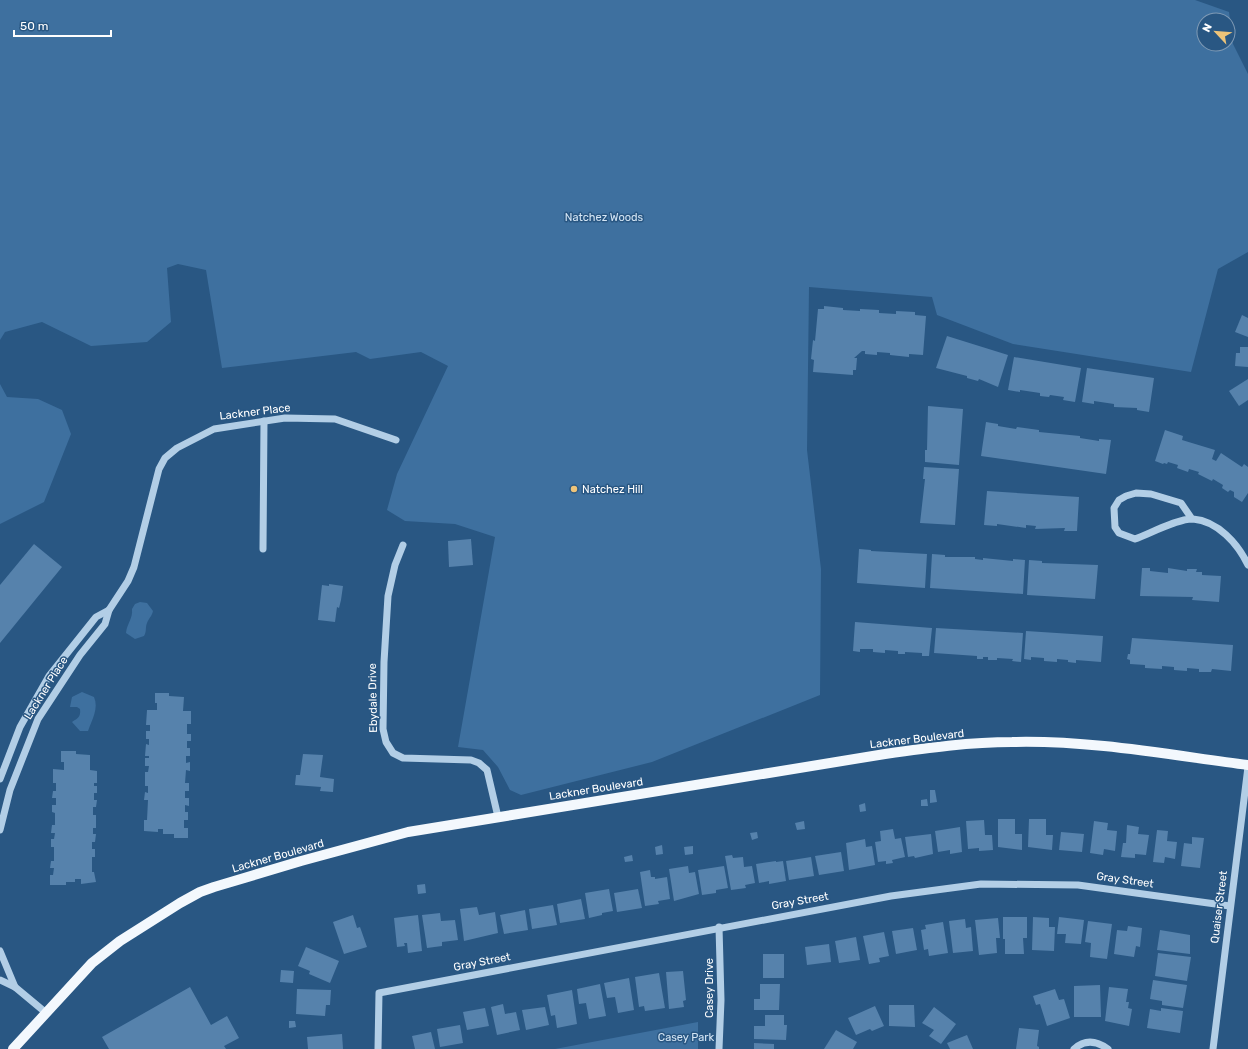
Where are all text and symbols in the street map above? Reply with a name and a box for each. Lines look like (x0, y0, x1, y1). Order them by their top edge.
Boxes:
scale bar (14, 12, 111, 38)
north arrow (1196, 12, 1236, 52)
text: 50 m (20, 19, 48, 33)
text: N (1200, 21, 1215, 34)
park label: Natchez Woods (565, 211, 644, 224)
street label: Lackner Place (219, 401, 291, 423)
place label: Natchez Hill (582, 483, 643, 496)
marker: Natchez Hill (569, 484, 579, 494)
street label: Lackner Place (22, 654, 70, 722)
street label: Ebydale Drive (366, 663, 380, 733)
street label: Lackner Boulevard (869, 727, 965, 751)
street label: Lackner Boulevard (548, 775, 644, 803)
street label: Lackner Boulevard (231, 837, 325, 875)
street label: Quaiser Street (1208, 869, 1230, 944)
street label: Gray Street (1095, 870, 1155, 891)
street label: Gray Street (770, 889, 830, 912)
street label: Gray Street (452, 950, 512, 974)
street label: Casey Drive (703, 958, 716, 1018)
park label: Casey Park (658, 1031, 714, 1044)

